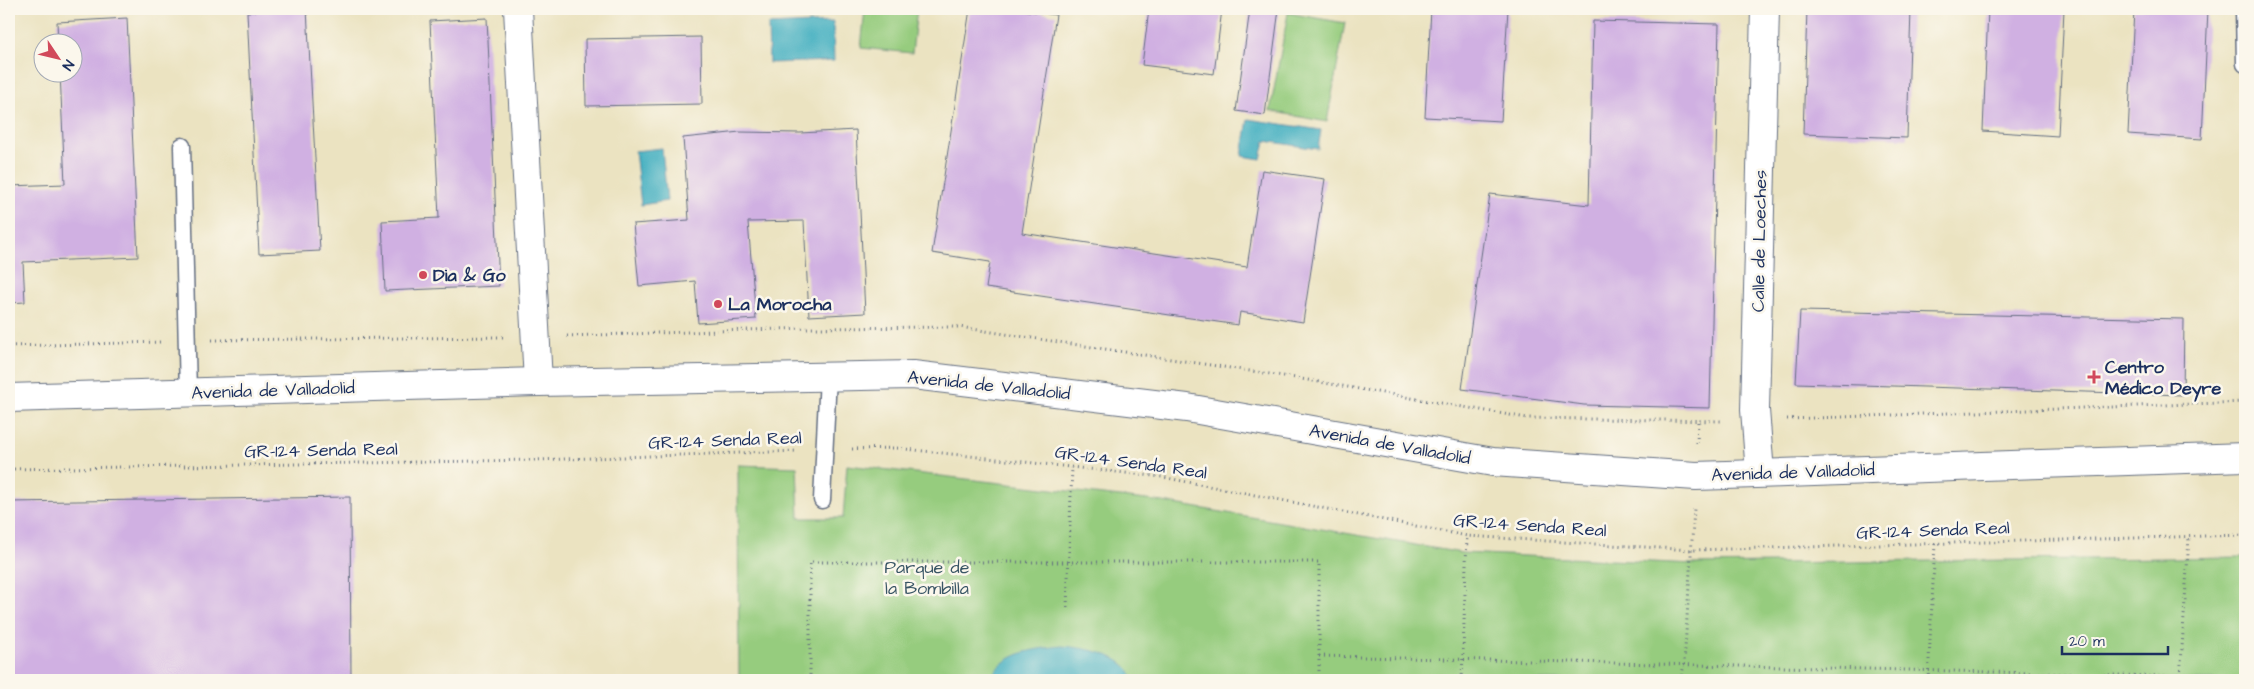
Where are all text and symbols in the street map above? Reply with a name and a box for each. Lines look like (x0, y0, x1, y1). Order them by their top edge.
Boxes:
north arrow (32, 32, 82, 82)
text: N (57, 56, 79, 74)
street label: Calle de Loeches (1746, 170, 1773, 312)
place label: Dia & Go (433, 263, 506, 288)
marker: Dia & Go (417, 269, 429, 281)
place label: La Morocha (728, 292, 832, 317)
marker: La Morocha (712, 298, 724, 310)
place label: Centro Médico Deyre (2105, 355, 2222, 402)
street label: Avenida de Valladolid (906, 365, 1072, 406)
marker: Centro Médico Deyre (2087, 370, 2101, 384)
street label: Avenida de Valladolid (191, 375, 355, 406)
street label: Avenida de Valladolid (1307, 418, 1473, 471)
street label: GR-124 Senda Real (648, 425, 802, 456)
street label: GR-124 Senda Real (244, 437, 398, 464)
street label: GR-124 Senda Real (1053, 439, 1209, 486)
street label: Avenida de Valladolid (1711, 457, 1875, 488)
street label: GR-124 Senda Real (1453, 508, 1608, 543)
street label: GR-124 Senda Real (1856, 515, 2010, 546)
park label: Parque de la Bombilla (885, 555, 970, 601)
scale bar (2062, 624, 2168, 656)
text: 20 m (2069, 631, 2105, 652)

